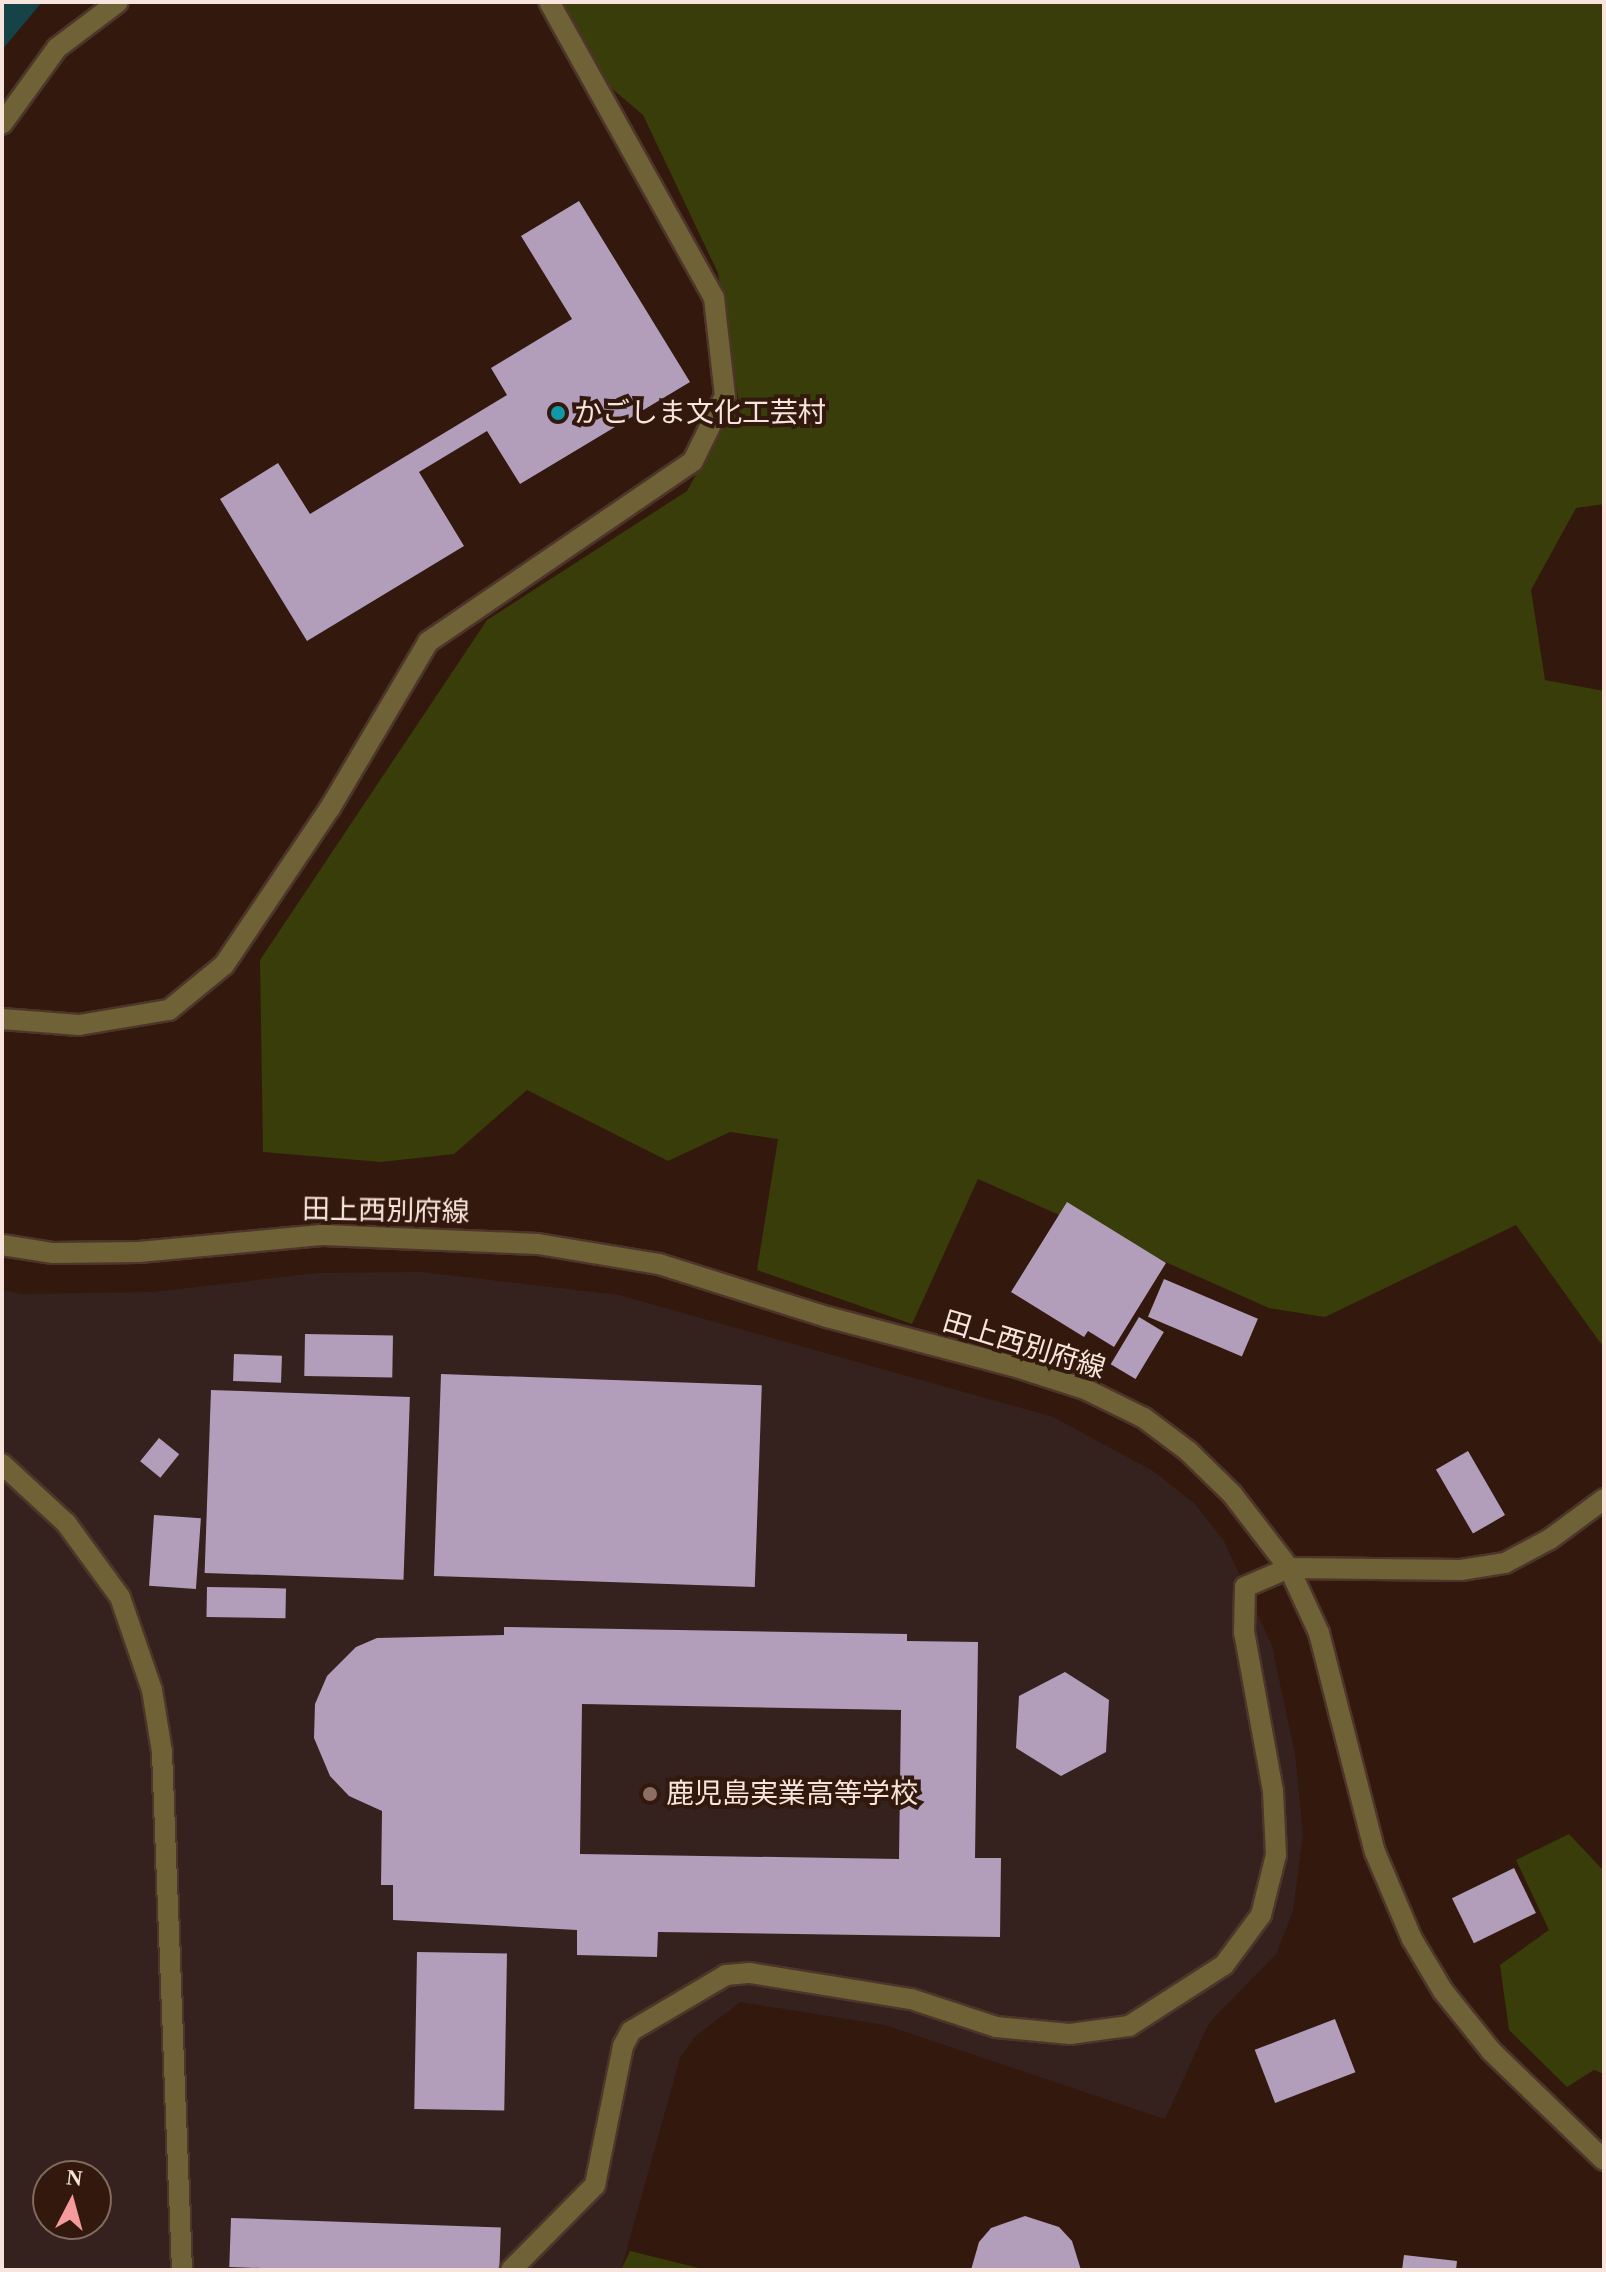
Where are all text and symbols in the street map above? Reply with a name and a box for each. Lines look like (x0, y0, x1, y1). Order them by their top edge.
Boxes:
place label: かごしま文化工芸村 (574, 396, 826, 430)
marker: かごしま文化工芸村 (549, 404, 567, 422)
street label: 田上西別府線 (302, 1193, 470, 1229)
street label: 田上西別府線 (939, 1304, 1109, 1386)
place label: 鹿児島実業高等学校 (666, 1777, 918, 1811)
marker: 鹿児島実業高等学校 (641, 1785, 659, 1803)
north arrow (32, 2160, 112, 2240)
text: N (65, 2164, 84, 2191)

